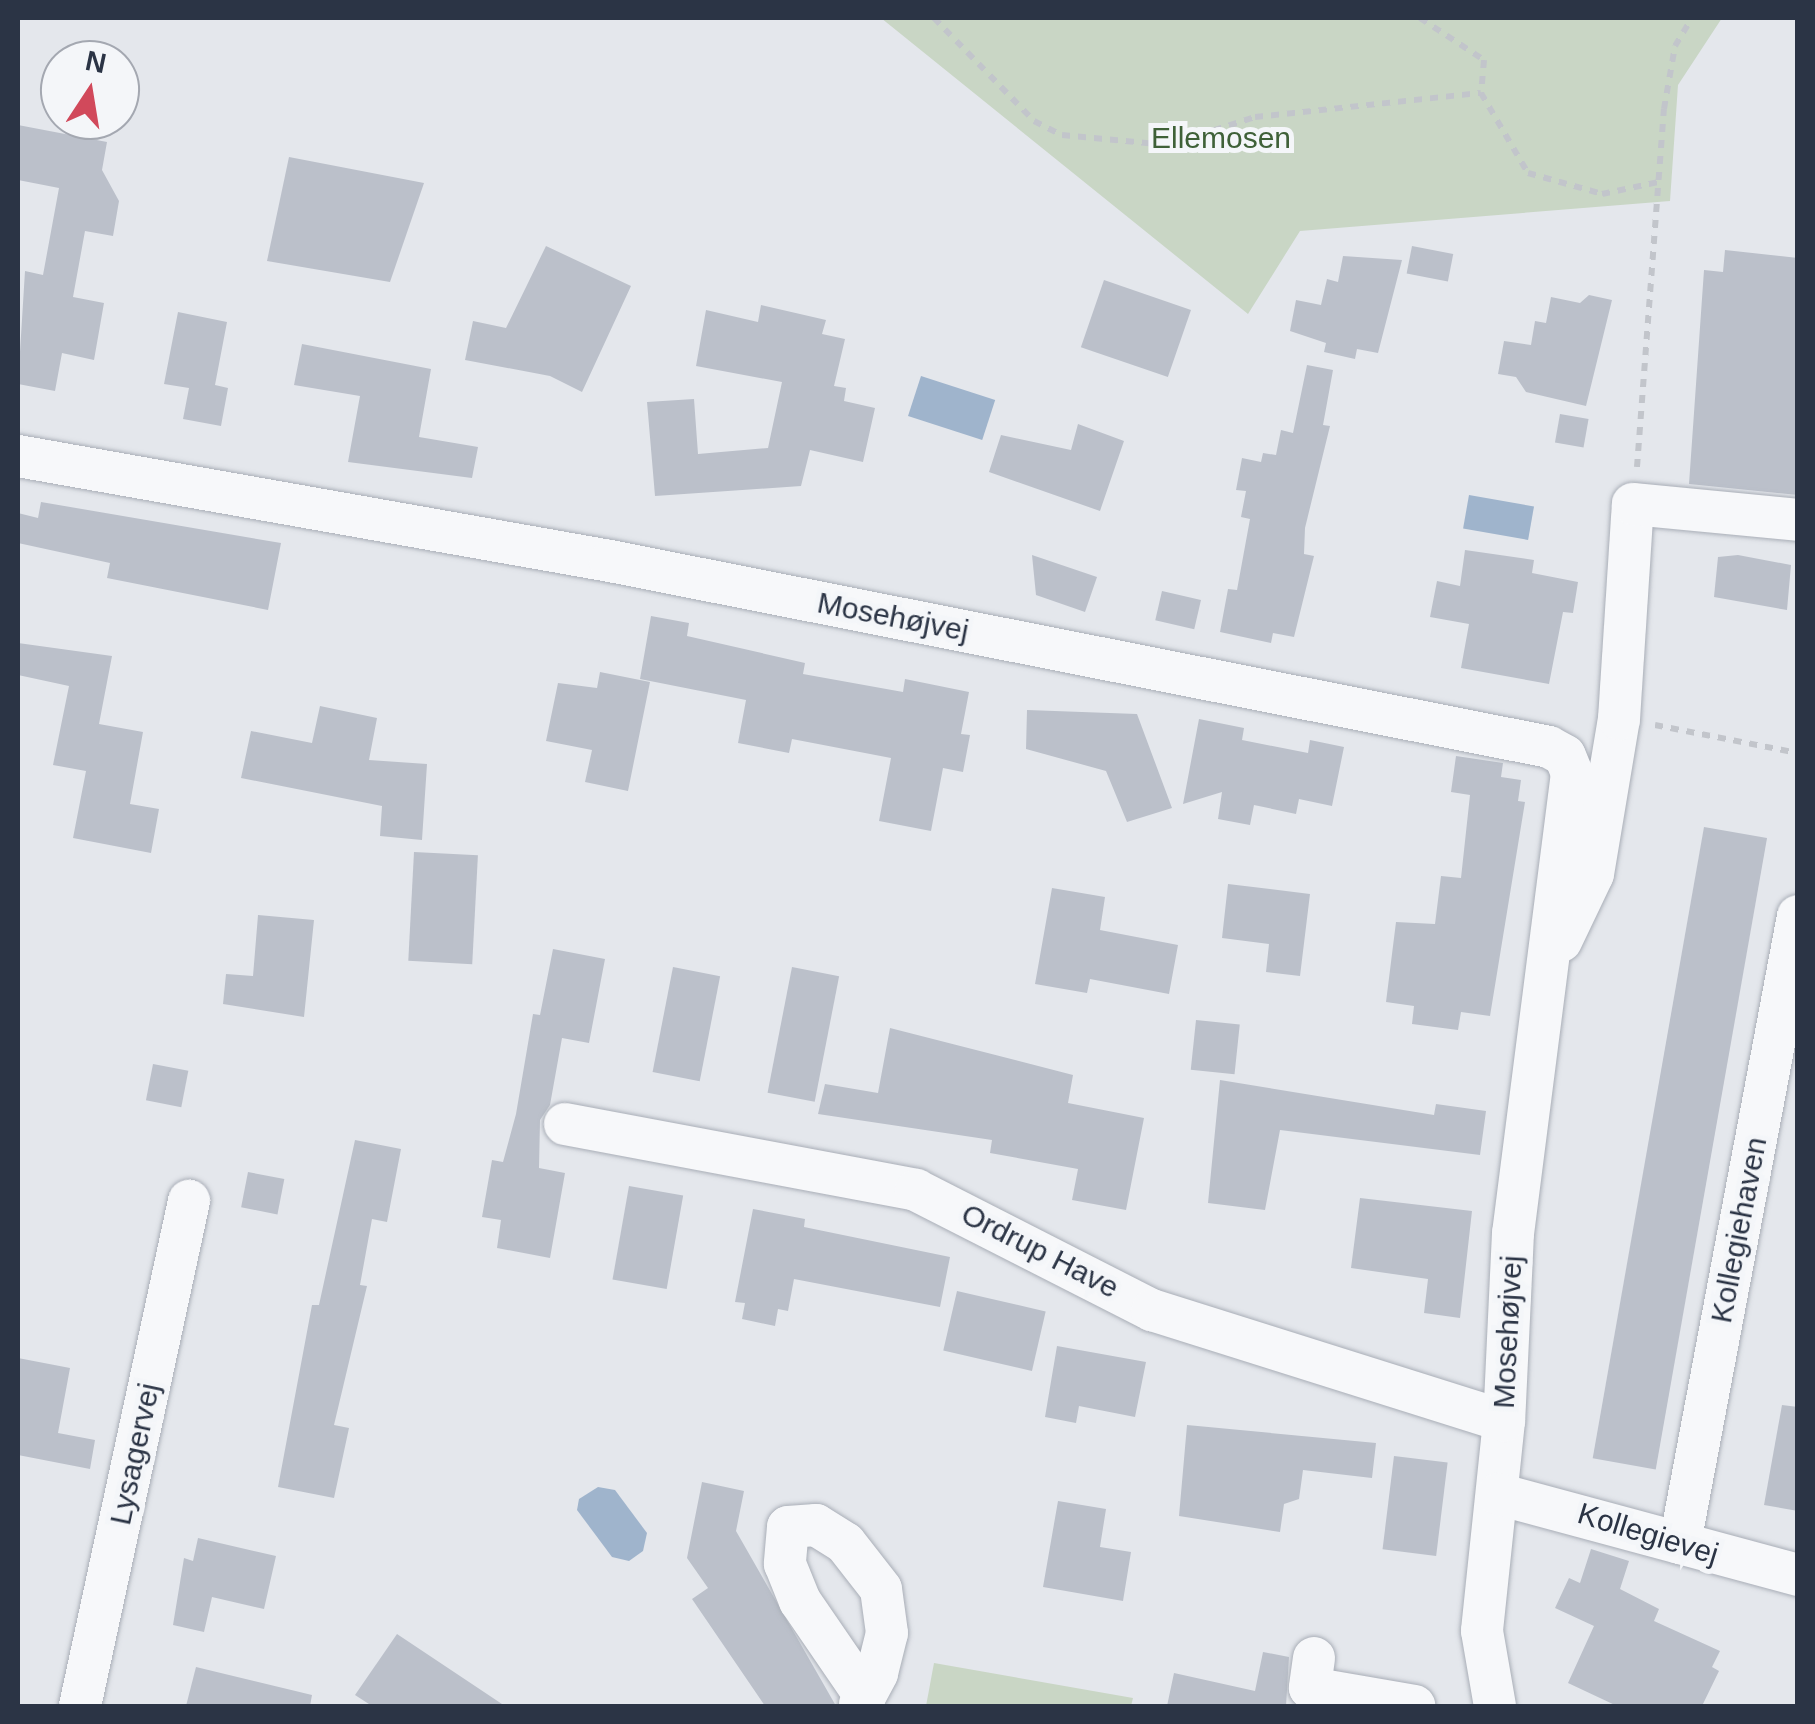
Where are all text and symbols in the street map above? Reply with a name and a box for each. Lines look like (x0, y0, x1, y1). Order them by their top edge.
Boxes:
north arrow (40, 40, 140, 140)
text: N (83, 45, 109, 79)
park label: Ellemosen (1151, 120, 1291, 156)
street label: Mosehøjvej (814, 585, 972, 649)
street label: Kollegiehaven (1703, 1134, 1775, 1326)
street label: Ordrup Have (955, 1196, 1125, 1306)
street label: Mosehøjvej (1486, 1254, 1530, 1410)
street label: Lysagervej (102, 1380, 168, 1528)
street label: Kollegievej (1573, 1496, 1723, 1572)

